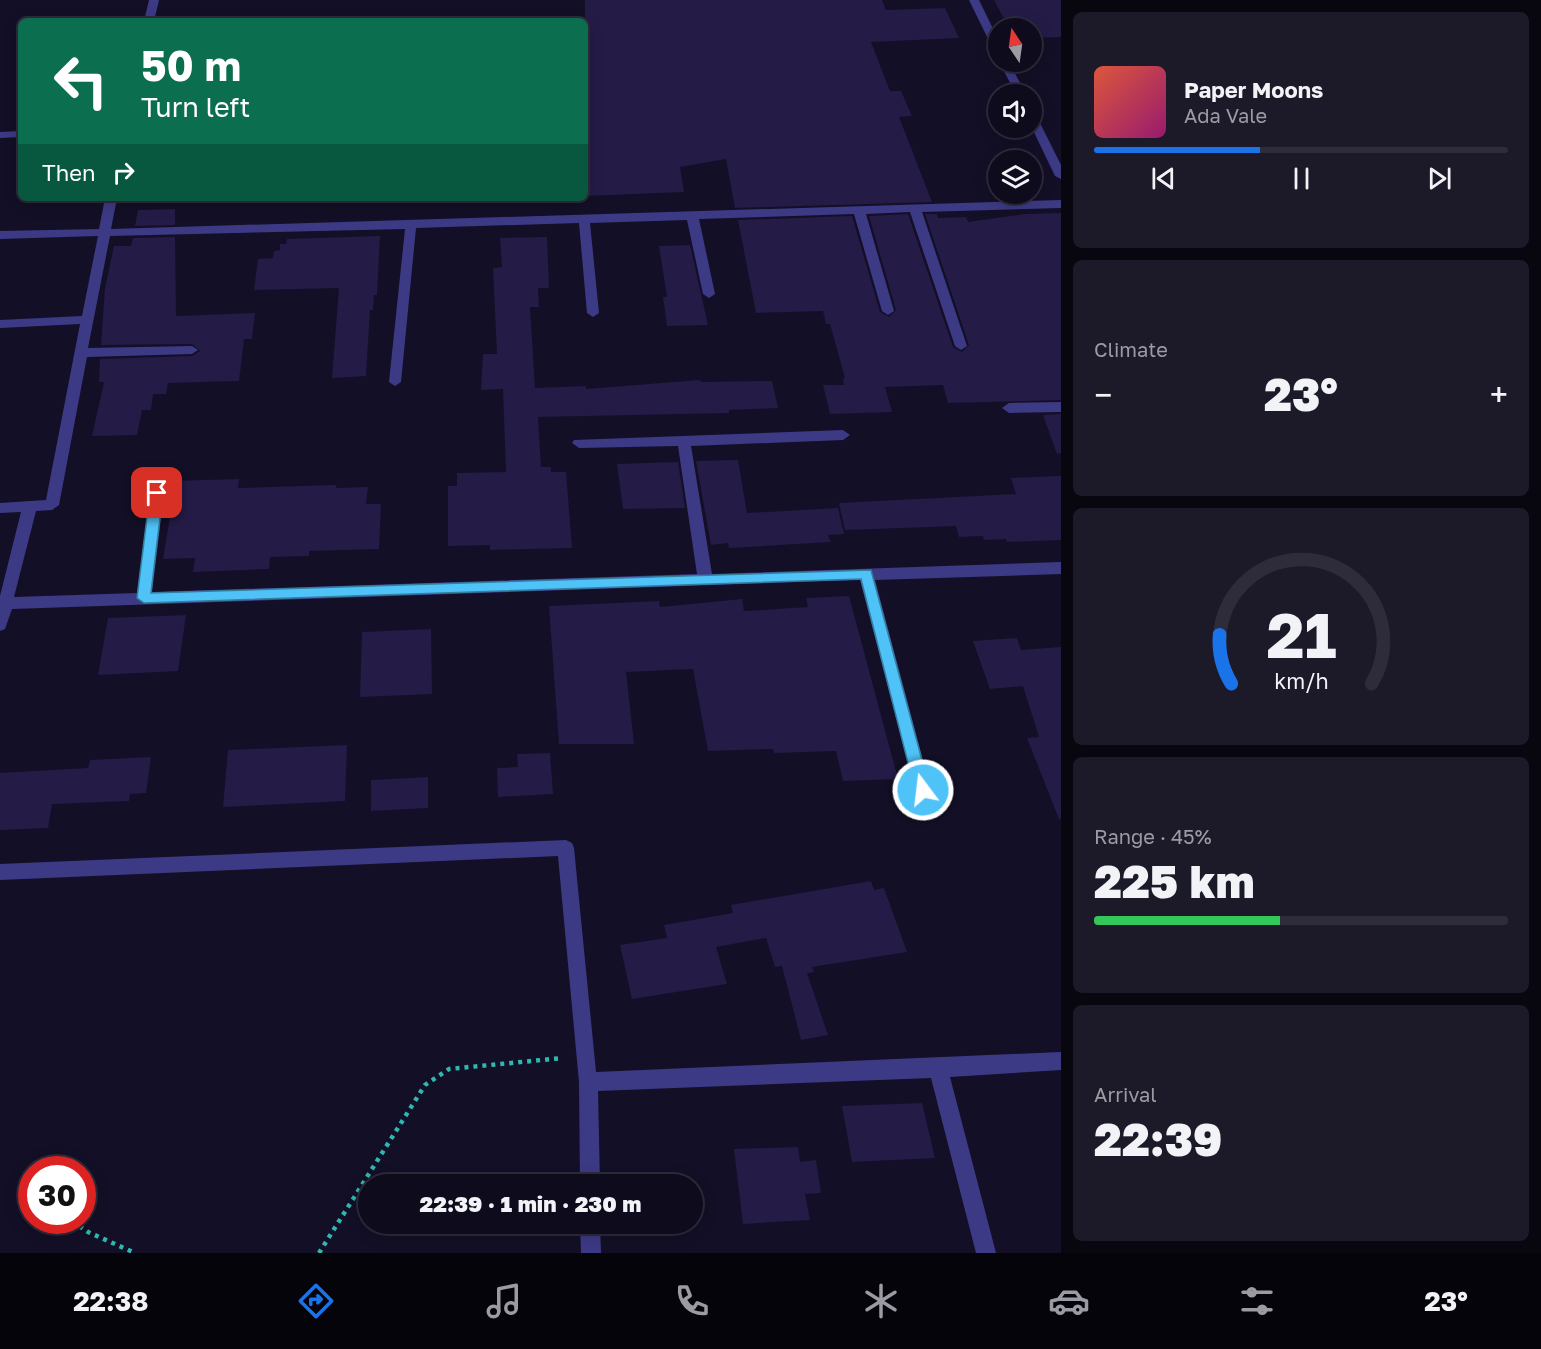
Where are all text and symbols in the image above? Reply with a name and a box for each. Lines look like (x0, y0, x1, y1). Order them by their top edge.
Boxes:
north arrow (988, 18, 1042, 72)
map controls (988, 18, 1042, 204)
text: 50 m (141, 40, 241, 90)
icon: left (42, 42, 120, 120)
text: Paper Moons (1184, 76, 1323, 103)
button: sound (988, 84, 1042, 138)
text: Turn left (141, 91, 250, 123)
text: Ada Vale (1184, 103, 1267, 127)
button: layers (988, 150, 1042, 204)
icon: right (107, 156, 140, 189)
text: Then (42, 159, 95, 186)
icon: previous (1147, 162, 1180, 195)
icon: pause (1285, 162, 1318, 195)
icon: next (1423, 162, 1456, 195)
text: Climate (1094, 337, 1168, 361)
text: 23° (1264, 367, 1338, 421)
text: − (1094, 375, 1112, 414)
text: + (1490, 375, 1508, 414)
pin (131, 467, 182, 518)
icon: arrive (140, 476, 173, 509)
text: 21 (1266, 597, 1336, 672)
text: km/h (1274, 668, 1328, 694)
position arrow (891, 758, 955, 822)
text: Range · 45% (1094, 824, 1212, 848)
text: 225 km (1094, 854, 1255, 908)
text: Arrival (1094, 1082, 1157, 1106)
text: 22:39 (1094, 1112, 1222, 1166)
speed limit sign: 30 (18, 1156, 96, 1234)
text: 22:39 · 1 min · 230 m (420, 1190, 641, 1217)
icon: directions (295, 1280, 337, 1322)
icon: music (483, 1280, 525, 1322)
icon: phone (671, 1280, 713, 1322)
icon: climate (860, 1280, 902, 1322)
icon: car (1048, 1280, 1090, 1322)
icon: filters (1236, 1280, 1278, 1322)
text: 22:38 (73, 1285, 148, 1317)
text: 23° (1424, 1285, 1468, 1317)

